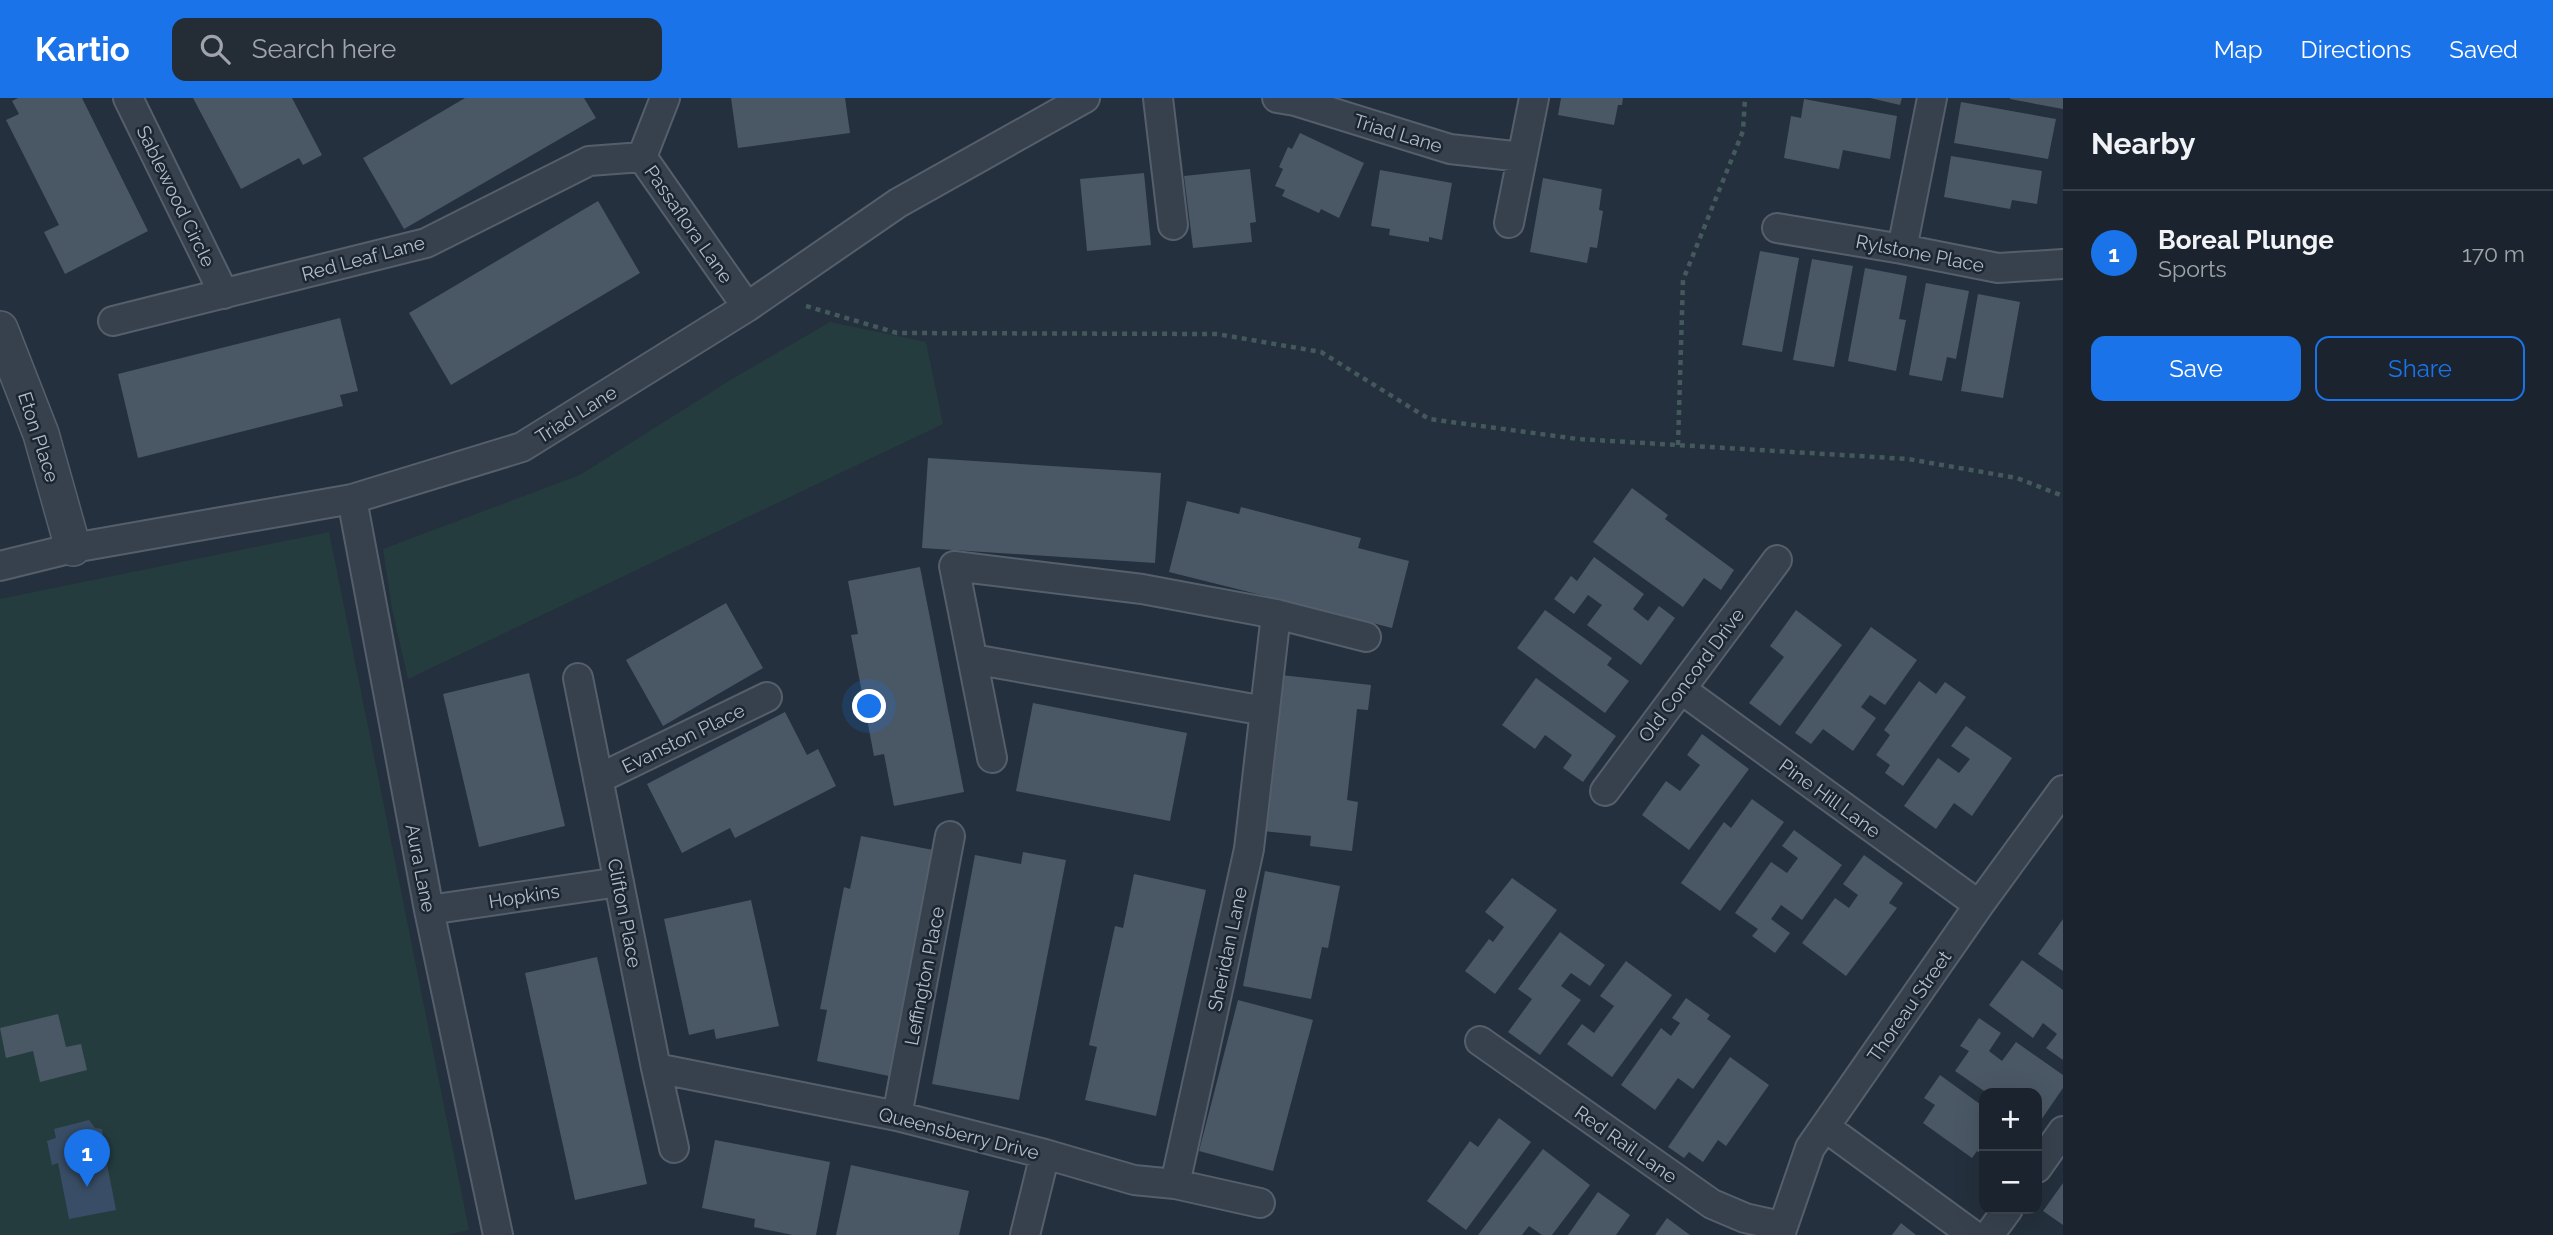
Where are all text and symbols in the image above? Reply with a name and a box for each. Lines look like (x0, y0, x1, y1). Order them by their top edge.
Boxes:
search box (172, 18, 662, 81)
text: Kartio (35, 30, 130, 69)
icon: search (196, 30, 234, 68)
text: Search here (252, 34, 396, 64)
text: Map (2214, 35, 2263, 64)
text: Directions (2301, 35, 2411, 64)
text: Saved (2449, 35, 2518, 64)
street label: Triad Lane (1351, 109, 1445, 157)
street label: Sablewood Circle (132, 122, 220, 270)
text: Nearby (2091, 126, 2195, 161)
street label: Passaflora Lane (640, 161, 738, 287)
text: Boreal Plunge (2158, 225, 2334, 255)
street label: Rylstone Place (1854, 230, 1986, 276)
street label: Red Leaf Lane (299, 231, 427, 285)
text: 1 (2108, 240, 2120, 267)
text: 170 m (2462, 240, 2525, 267)
text: Sports (2158, 255, 2227, 282)
button: Save (2091, 336, 2301, 401)
button: Share (2315, 336, 2525, 401)
street label: Triad Lane (531, 380, 621, 448)
street label: Eton Place (14, 389, 64, 485)
street label: Old Concord Drive (1634, 604, 1748, 746)
your location (852, 689, 886, 723)
street label: Evanston Place (618, 699, 748, 777)
street label: Pine Hill Lane (1775, 754, 1885, 842)
street label: Aura Lane (402, 822, 440, 914)
street label: Clifton Place (604, 856, 646, 970)
street label: Hopkins (487, 880, 561, 912)
street label: Sheridan Lane (1203, 885, 1251, 1013)
street label: Leffington Place (900, 905, 948, 1047)
street label: Thoreau Street (1863, 946, 1956, 1066)
map controls (1979, 1088, 2042, 1214)
button: + (1979, 1088, 2042, 1151)
street label: Red Rail Lane (1571, 1101, 1681, 1187)
street label: Queensberry Drive (877, 1102, 1041, 1164)
pin: 1 (64, 1129, 110, 1187)
button: − (1979, 1151, 2042, 1214)

